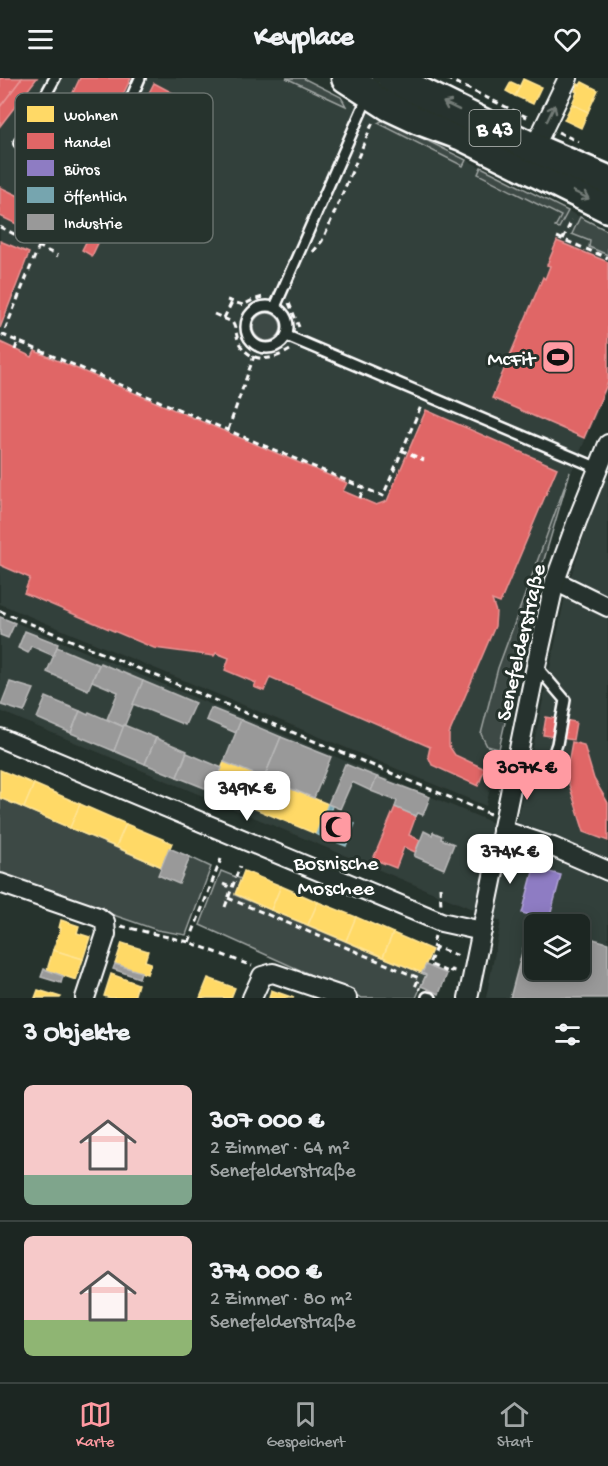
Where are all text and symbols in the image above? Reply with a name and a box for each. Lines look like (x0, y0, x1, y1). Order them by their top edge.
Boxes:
icon: menu (24, 23, 57, 56)
text: Keyplace (254, 23, 354, 55)
icon: heart (551, 23, 584, 56)
legend (15, 93, 213, 243)
one-way arrow (442, 100, 460, 112)
one-way arrow (546, 104, 558, 122)
text: Wohnen (64, 108, 118, 127)
road number: B 43 (470, 110, 520, 146)
text: Handel (64, 135, 111, 154)
text: Büros (63, 162, 101, 181)
text: Öffentlich (64, 189, 127, 208)
one-way arrow (572, 190, 590, 201)
text: Industrie (64, 216, 123, 235)
sports icon: McFit (540, 339, 576, 375)
place label: McFit (487, 348, 537, 374)
street label: Senefelderstraße (492, 561, 554, 724)
pin: 307K € (478, 750, 576, 801)
text: 307K € (497, 758, 557, 781)
pin: 349K € (198, 771, 296, 822)
text: 349K € (218, 779, 276, 802)
mosque icon: Bosnische Moschee (318, 809, 354, 845)
pin: 374K € (461, 834, 559, 885)
text: 374K € (481, 842, 539, 865)
place label: Bosnische Moschee (293, 852, 379, 903)
map controls (524, 914, 590, 980)
button: layers (524, 914, 590, 980)
icon: filters (551, 1018, 584, 1051)
text: 3 Objekte (24, 1019, 130, 1050)
text: 307 000 € (210, 1107, 324, 1138)
icon: home (72, 1109, 144, 1181)
text: 2 Zimmer · 64 m² (210, 1138, 350, 1161)
text: Senefelderstraße (210, 1161, 356, 1184)
text: 374 000 € (210, 1258, 321, 1289)
icon: home (72, 1260, 144, 1332)
text: 2 Zimmer · 80 m² (210, 1289, 353, 1312)
text: Senefelderstraße (210, 1312, 356, 1335)
tab: Karte (76, 1398, 114, 1453)
tab: Gespeichert (266, 1398, 345, 1453)
tab: Start (497, 1398, 532, 1453)

